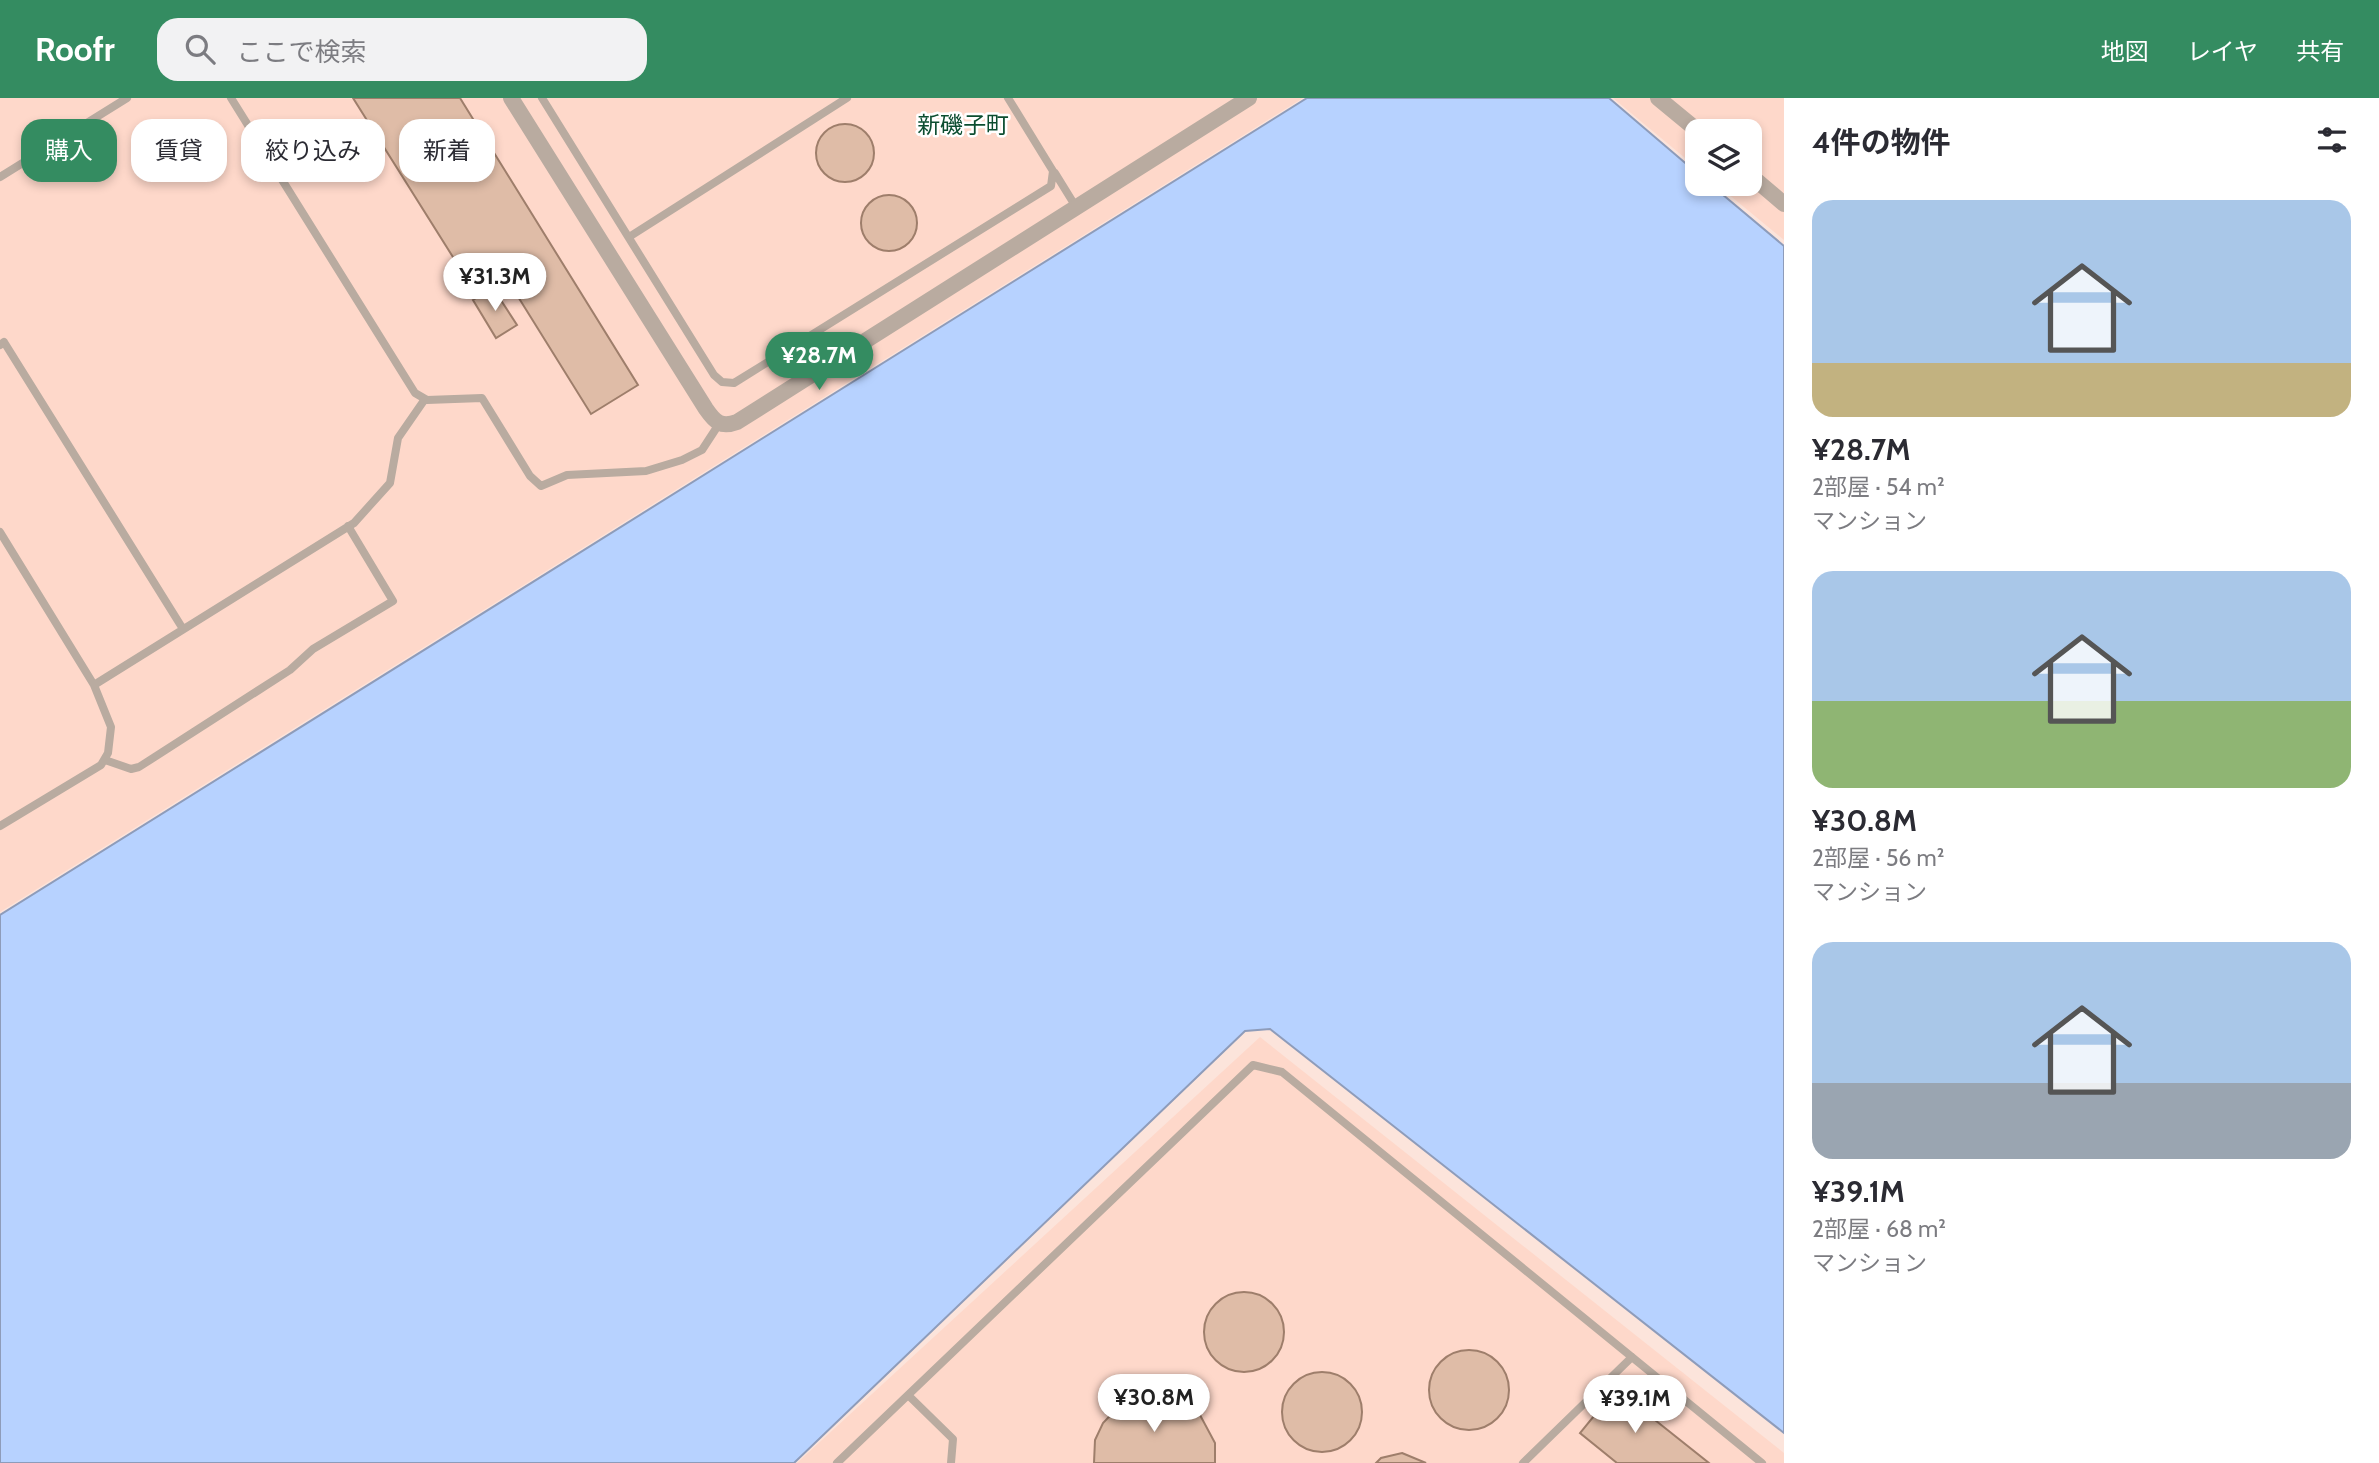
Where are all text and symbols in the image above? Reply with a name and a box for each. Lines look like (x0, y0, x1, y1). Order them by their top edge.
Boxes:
search box (157, 18, 647, 81)
text: Roofr (35, 29, 115, 69)
icon: search (181, 30, 219, 68)
text: ここで検索 (237, 36, 367, 68)
text: 地図 (2101, 37, 2149, 66)
text: レイヤ (2187, 37, 2258, 66)
text: 共有 (2296, 37, 2344, 66)
district label: 新磯子町 (917, 111, 1009, 139)
chip: 購入 (21, 119, 117, 182)
chip: 賃貸 (131, 119, 227, 182)
chip: 絞り込み (241, 119, 385, 182)
chip: 新着 (399, 119, 495, 182)
map controls (1685, 119, 1762, 196)
button: layers (1685, 119, 1762, 196)
icon: filters (2313, 121, 2351, 159)
text: 4件の物件 (1812, 124, 1951, 161)
icon: home (2019, 245, 2145, 371)
pin: ¥31.3M (438, 254, 552, 313)
text: ¥31.3M (459, 262, 531, 290)
pin: ¥28.7M (762, 332, 876, 392)
text: ¥28.7M (781, 341, 857, 369)
text: ¥28.7M (1812, 431, 1910, 468)
text: 2部屋 · 54 m² (1812, 473, 1945, 501)
text: マンション (1812, 507, 1927, 535)
icon: home (2019, 616, 2145, 742)
text: ¥30.8M (1812, 802, 1917, 839)
text: 2部屋 · 56 m² (1812, 844, 1944, 872)
text: マンション (1812, 878, 1927, 906)
icon: home (2019, 987, 2145, 1113)
text: ¥39.1M (1812, 1173, 1905, 1210)
text: 2部屋 · 68 m² (1812, 1215, 1946, 1243)
text: マンション (1812, 1249, 1927, 1277)
pin: ¥30.8M (1097, 1374, 1211, 1434)
pin: ¥39.1M (1578, 1376, 1692, 1435)
text: ¥30.8M (1114, 1383, 1194, 1411)
text: ¥39.1M (1599, 1384, 1671, 1412)

